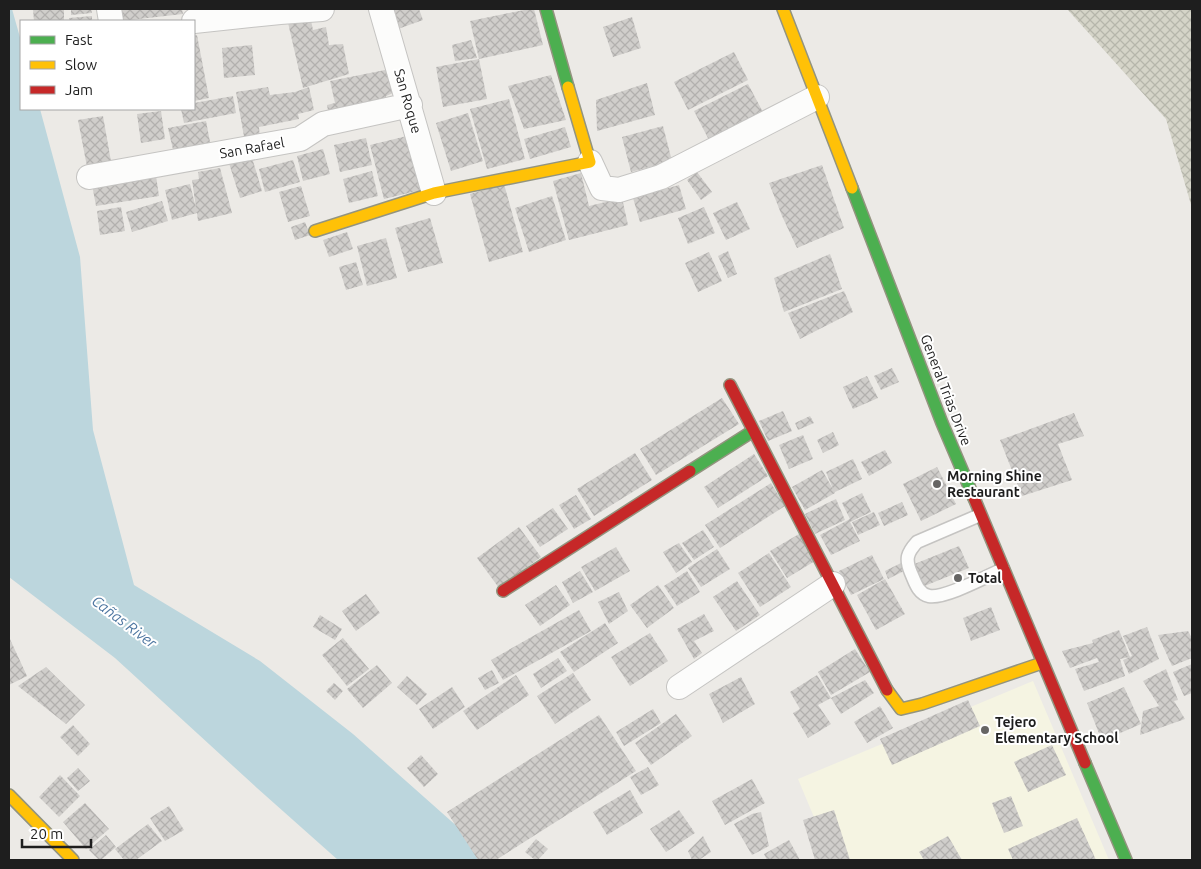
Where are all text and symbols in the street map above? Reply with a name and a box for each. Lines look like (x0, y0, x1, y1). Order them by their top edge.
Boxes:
legend (20, 20, 195, 110)
text: Fast (65, 31, 93, 48)
text: Slow (65, 56, 98, 73)
street label: San Roque (391, 67, 425, 135)
text: Jam (65, 81, 93, 98)
street label: San Rafael (218, 134, 286, 162)
street label: General Trias Drive (917, 332, 975, 448)
place label: Morning Shine Restaurant (947, 468, 1042, 500)
marker: Morning Shine Restaurant (931, 478, 943, 490)
place label: Total (968, 570, 1002, 586)
marker: Total (952, 572, 964, 584)
water label: Cañas River (89, 592, 161, 652)
place label: Tejero Elementary School (995, 714, 1118, 746)
marker: Tejero Elementary School (979, 724, 991, 736)
scale bar (22, 816, 91, 848)
text: 20 m (30, 825, 63, 842)

